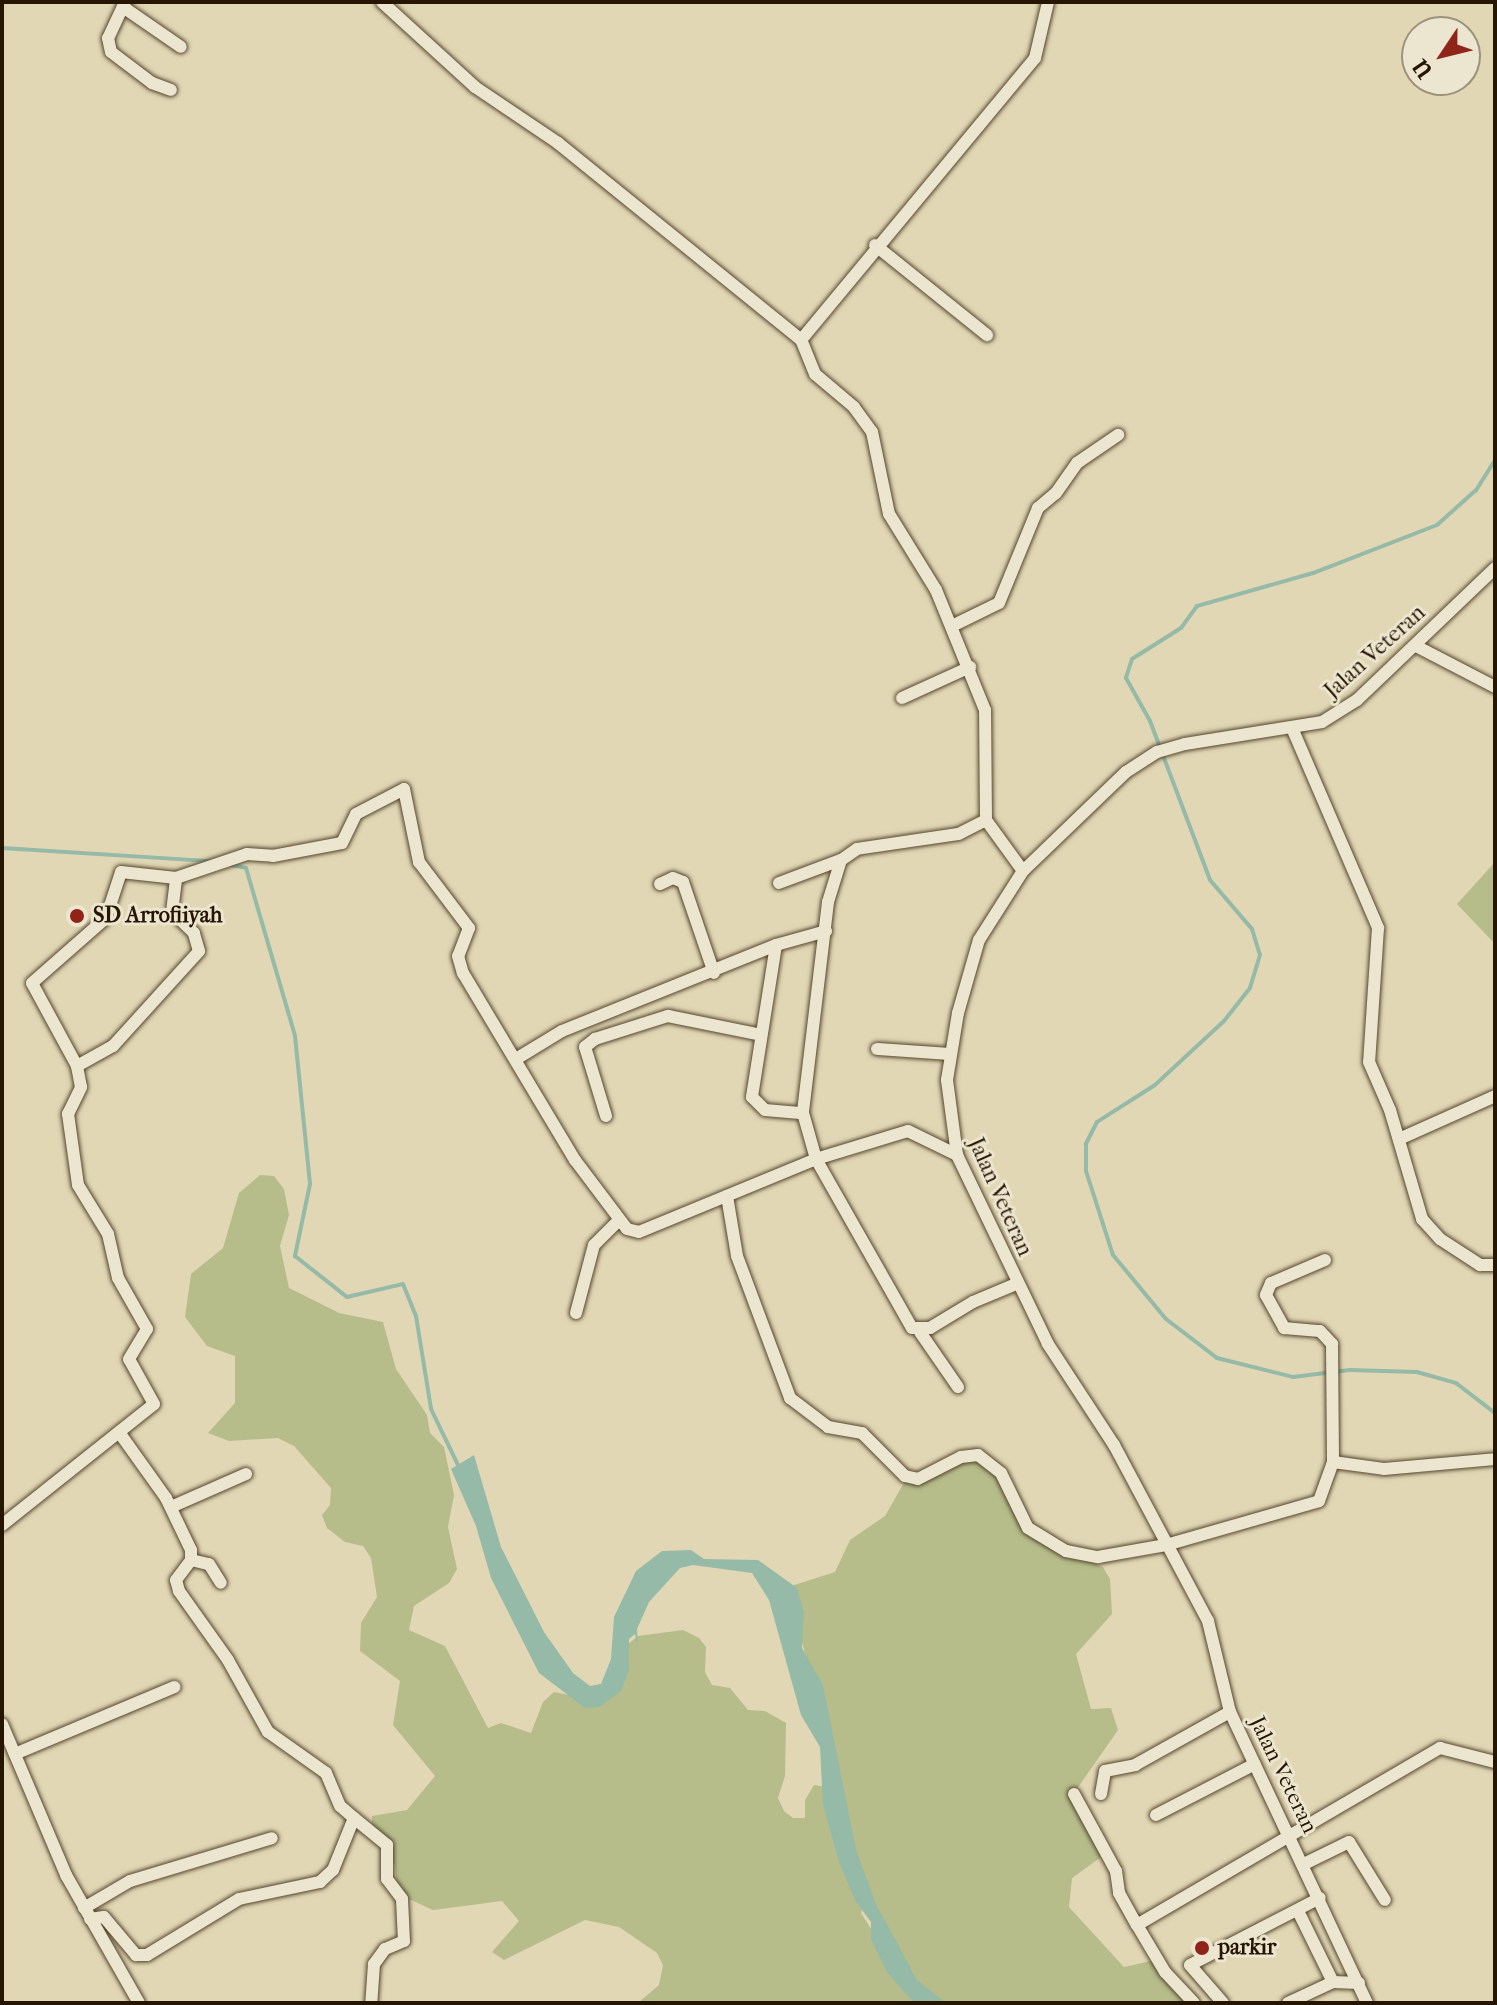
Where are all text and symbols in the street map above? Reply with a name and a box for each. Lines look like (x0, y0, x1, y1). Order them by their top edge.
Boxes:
north arrow (1401, 16, 1481, 96)
text: U (1407, 54, 1439, 83)
street label: Jalan Veteran (1319, 600, 1431, 704)
place label: SD Arrofiiyah (93, 903, 222, 929)
marker: SD Arrofiiyah (68, 907, 86, 925)
street label: Jalan Veteran (962, 1134, 1038, 1260)
street label: Jalan Veteran (1243, 1712, 1323, 1838)
place label: parkir (1218, 1935, 1276, 1961)
marker: parkir (1193, 1939, 1211, 1957)

